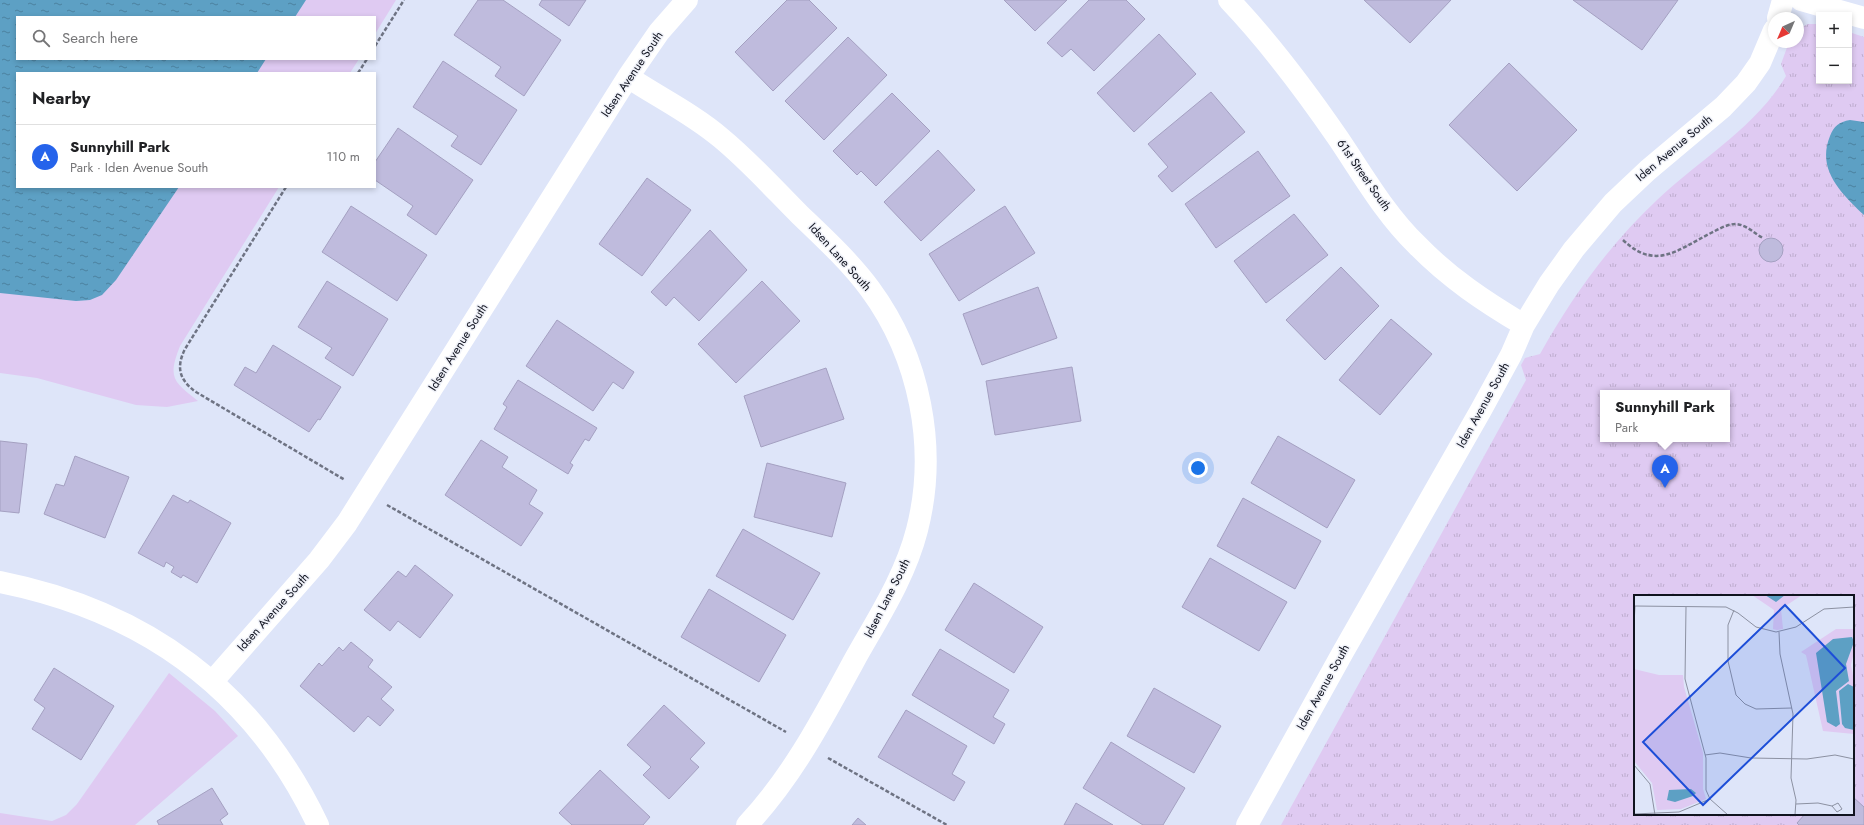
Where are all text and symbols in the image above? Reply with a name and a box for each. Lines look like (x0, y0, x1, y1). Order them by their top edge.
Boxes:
north arrow (1768, 12, 1804, 48)
map controls (1816, 12, 1852, 84)
button: + (1816, 12, 1852, 48)
search box (16, 16, 376, 60)
icon: search (30, 27, 52, 49)
text: Search here (62, 27, 138, 49)
street label: Idsen Avenue South (596, 27, 668, 121)
button: − (1816, 48, 1852, 84)
text: Nearby (32, 86, 90, 110)
street label: Iden Avenue South (1632, 110, 1716, 186)
street label: 61st Street South (1332, 135, 1396, 215)
text: Sunnyhill Park (70, 136, 170, 158)
text: A (40, 147, 50, 166)
text: 110 m (326, 147, 360, 166)
text: Park · Iden Avenue South (70, 158, 208, 177)
street label: Idsen Lane South (804, 219, 876, 295)
street label: Idsen Avenue South (424, 300, 492, 394)
street label: Iden Avenue South (1452, 359, 1514, 451)
popup (1600, 390, 1730, 442)
text: Sunnyhill Park (1615, 396, 1715, 418)
text: Park (1615, 418, 1638, 437)
pin: A (1652, 455, 1678, 488)
your location (1188, 458, 1208, 478)
street label: Idsen Lane South (859, 555, 915, 641)
street label: Idsen Avenue South (233, 569, 313, 655)
inset map (1634, 595, 1854, 815)
street label: Iden Avenue South (1292, 641, 1354, 733)

